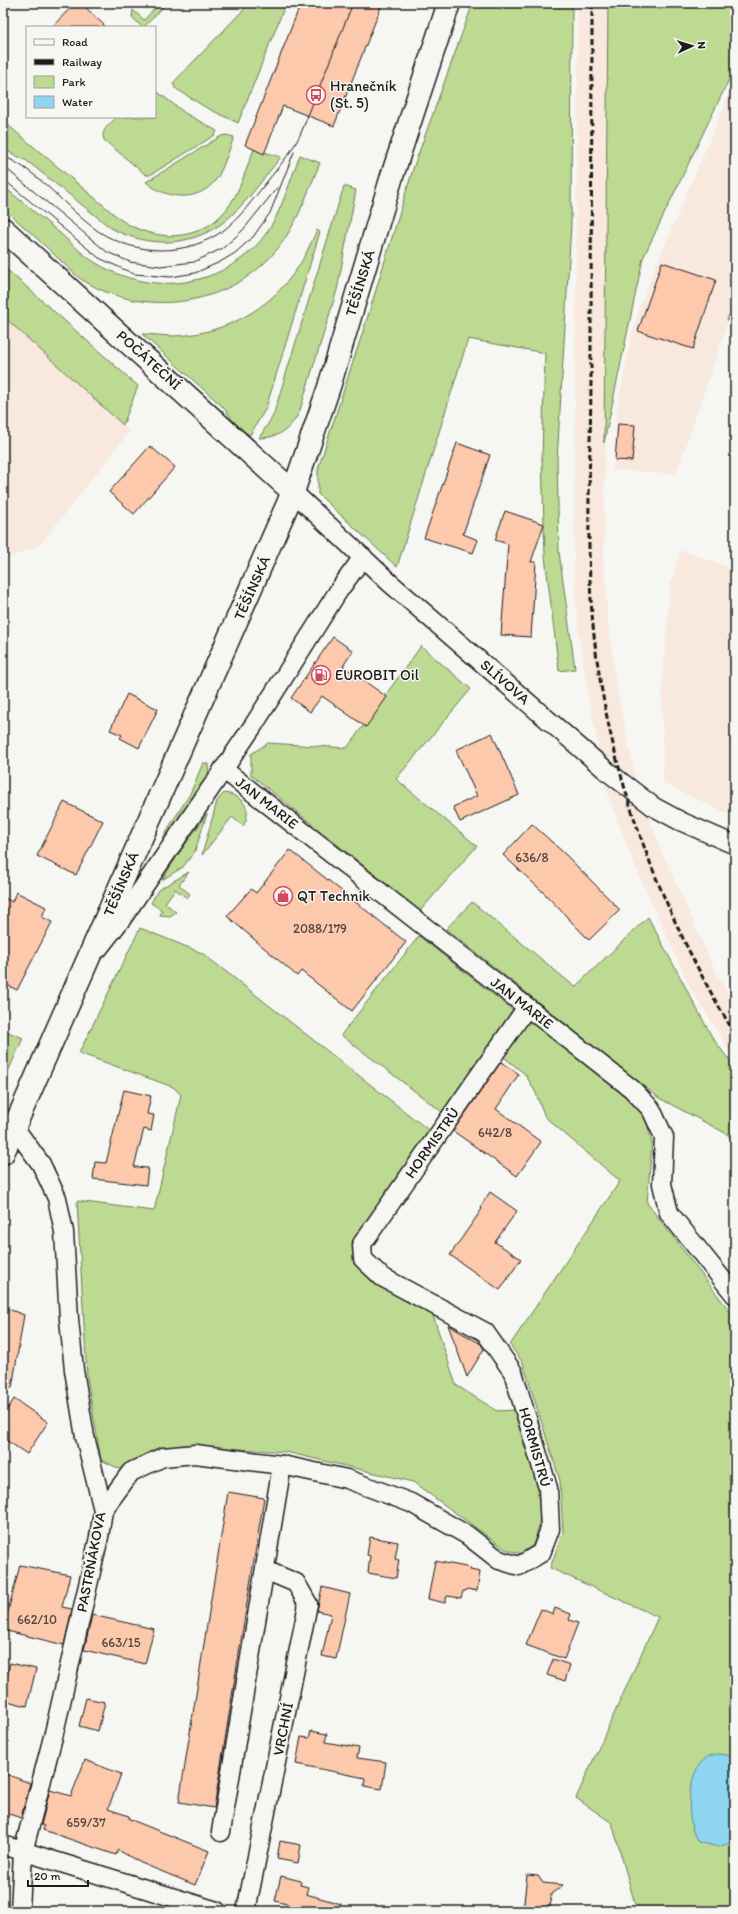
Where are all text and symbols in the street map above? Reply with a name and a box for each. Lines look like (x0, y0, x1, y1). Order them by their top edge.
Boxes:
legend (26, 26, 156, 118)
north arrow (672, 26, 712, 66)
text: Road (62, 35, 88, 49)
text: N (695, 41, 708, 50)
text: Railway (62, 55, 102, 69)
text: Park (62, 75, 86, 89)
place label: Hranečník (St. 5) (330, 77, 397, 112)
bus stop icon: Hranečník (St. 5) (305, 84, 327, 106)
text: Water (62, 95, 93, 109)
street label: TĚŠÍNSKÁ (341, 247, 379, 318)
street label: POČÁTEČNÍ (113, 326, 185, 394)
street label: TĚŠÍNSKÁ (230, 553, 274, 623)
street label: SLÍVOVA (477, 656, 534, 709)
fuel station icon: EUROBIT Oil (310, 664, 332, 686)
place label: EUROBIT Oil (335, 666, 420, 684)
street label: JAN MARIE (232, 773, 302, 833)
street label: TĚŠÍNSKÁ (99, 849, 143, 919)
house number: 636/8 (515, 850, 549, 865)
shop icon: QT Technik (272, 885, 294, 907)
place label: QT Technik (297, 887, 370, 905)
house number: 2088/179 (293, 921, 347, 936)
street label: JAN MARIE (487, 973, 557, 1033)
street label: HORMISTRŮ (400, 1104, 463, 1182)
house number: 642/8 (478, 1125, 512, 1140)
street label: HORMISTRŮ (515, 1405, 556, 1489)
street label: PASTRŇÁKOVA (72, 1510, 110, 1614)
house number: 662/10 (17, 1612, 57, 1627)
house number: 663/15 (101, 1635, 141, 1650)
street label: VRCHNÍ (269, 1701, 297, 1757)
house number: 659/37 (66, 1815, 106, 1830)
scale bar (28, 1862, 88, 1888)
text: 20 m (34, 1869, 61, 1883)

